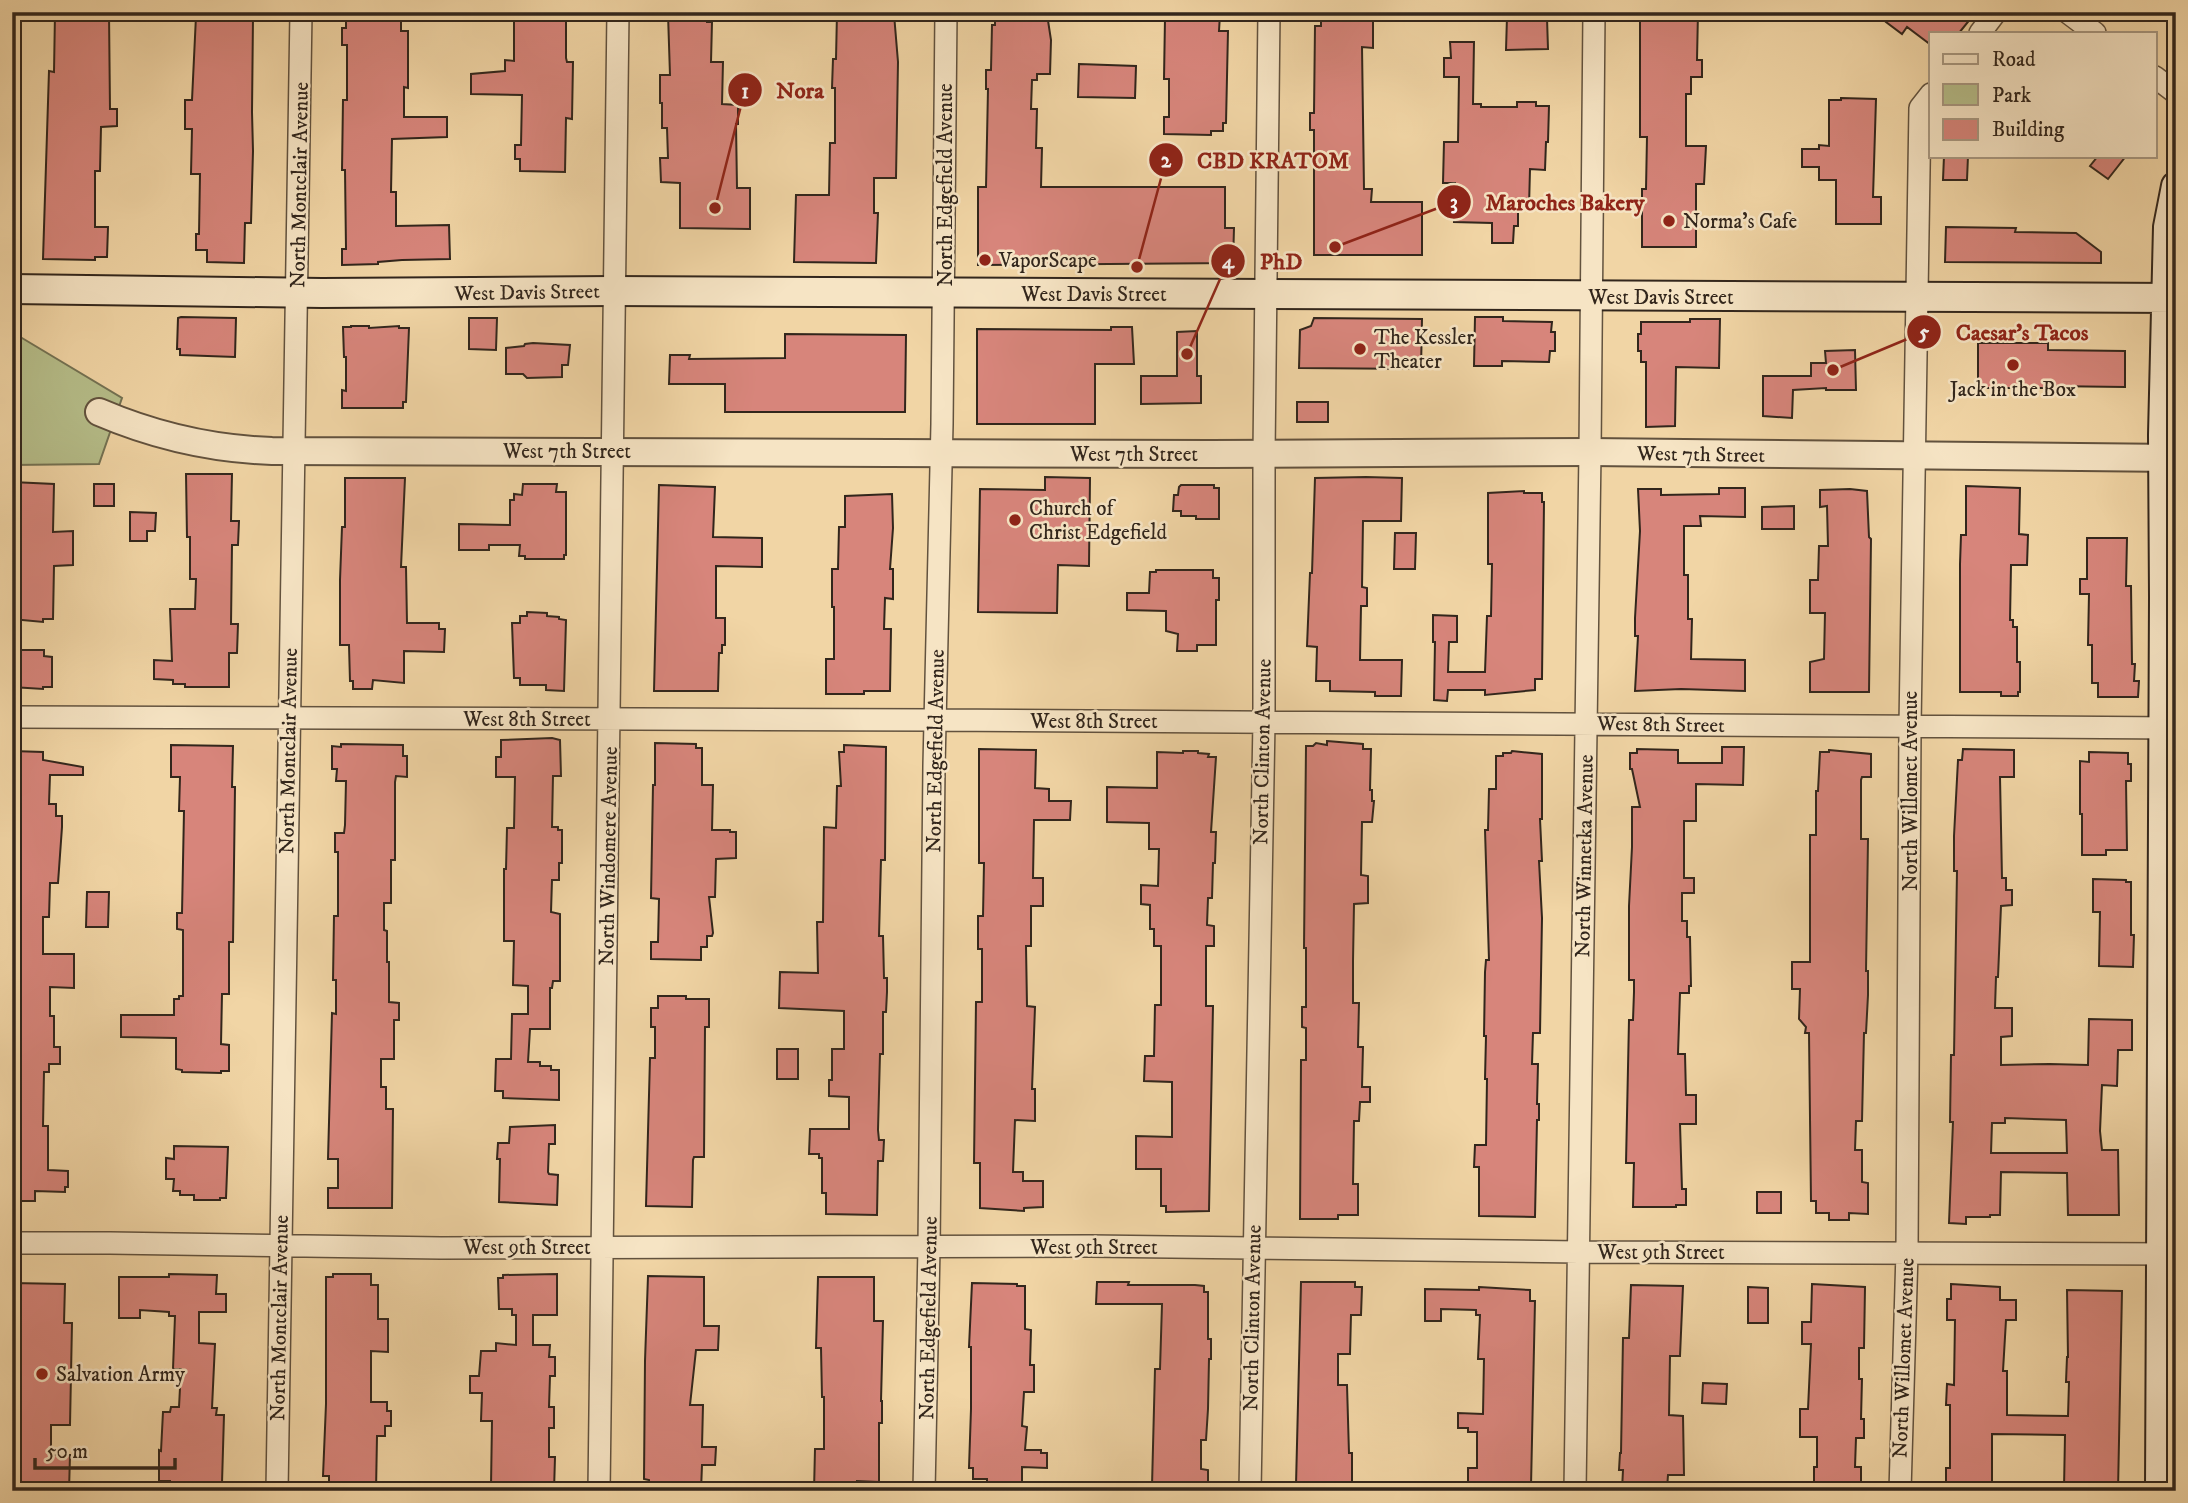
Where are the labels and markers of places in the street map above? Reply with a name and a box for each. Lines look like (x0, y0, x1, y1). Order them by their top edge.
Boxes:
callout: Nora (728, 68, 838, 112)
callout: CBD KRATOM (1148, 138, 1363, 182)
callout: Maroches Bakery (1437, 180, 1659, 224)
place label: Norma's Cafe (1683, 209, 1797, 235)
marker: Norma's Cafe (1661, 213, 1677, 229)
callout: PhD (1210, 239, 1316, 283)
place label: VaporScape (998, 248, 1097, 274)
marker: VaporScape (977, 252, 993, 268)
callout: Caesar’s Tacos (1907, 310, 2103, 354)
place label: The Kessler Theater (1374, 325, 1474, 375)
marker: The Kessler Theater (1352, 341, 1368, 357)
marker: Jack in the Box (2005, 357, 2021, 373)
place label: Jack in the Box (1948, 377, 2076, 403)
place label: Church of Christ Edgefield (1029, 496, 1168, 546)
marker: Church of Christ Edgefield (1007, 512, 1023, 528)
place label: Salvation Army (56, 1362, 186, 1388)
marker: Salvation Army (34, 1366, 50, 1382)

